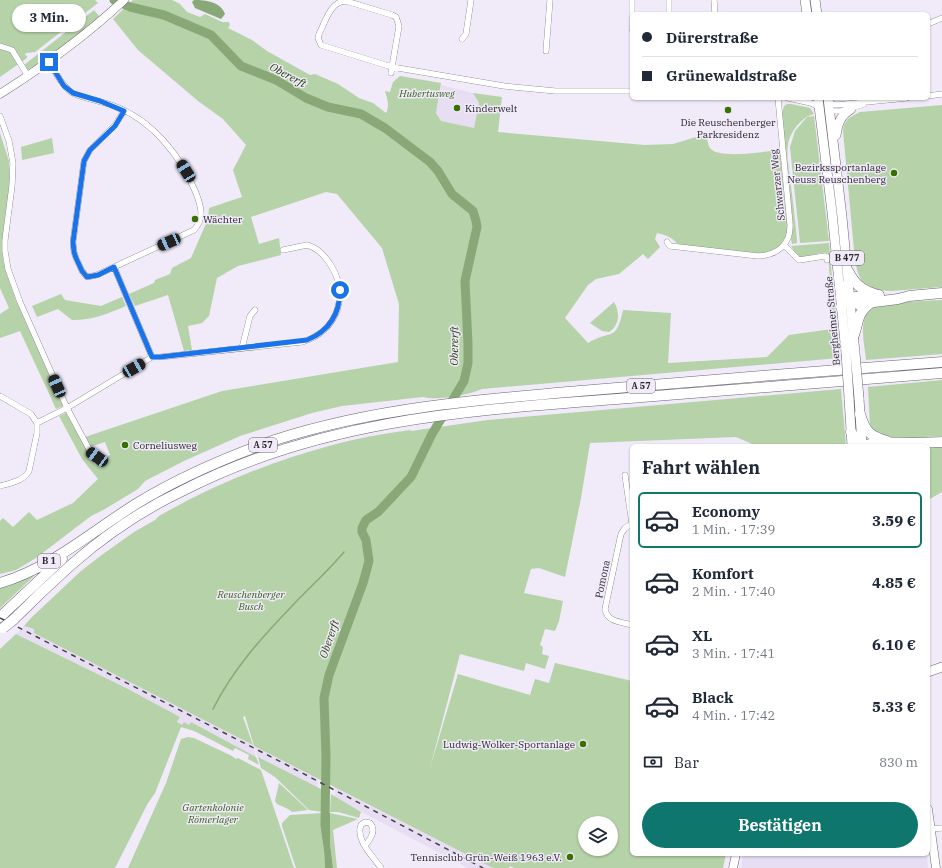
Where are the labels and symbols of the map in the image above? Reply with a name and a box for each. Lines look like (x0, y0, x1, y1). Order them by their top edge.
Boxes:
callout: 3 Min. (12, 4, 86, 32)
route end (40, 53, 58, 71)
water label: Obererft (267, 60, 310, 91)
park label: Hubertusweg (398, 87, 455, 100)
place label: Kinderwelt (465, 102, 518, 115)
marker: Kinderwelt (452, 103, 462, 113)
marker: Die Reuschenberger Parkresidenz (723, 105, 733, 115)
place label: Die Reuschenberger Parkresidenz (680, 116, 776, 141)
street label: Schwarzer Weg (767, 148, 788, 221)
car (175, 158, 197, 184)
place label: Bezirkssportanlage Neuss Reuschenberg (787, 161, 887, 186)
marker: Bezirkssportanlage Neuss Reuschenberg (889, 168, 899, 178)
place label: Wächter (203, 213, 243, 226)
marker: Wächter (190, 214, 200, 224)
car (156, 232, 182, 252)
road number: B 477 (830, 251, 864, 265)
street label: Bergheimer Straße (822, 276, 843, 366)
route start (331, 281, 349, 299)
water label: Obererft (447, 325, 461, 366)
car (121, 357, 147, 379)
car (47, 373, 67, 399)
road number: A 57 (627, 379, 655, 393)
road number: A 57 (249, 438, 277, 452)
place label: Corneliusweg (133, 439, 197, 452)
marker: Corneliusweg (120, 440, 130, 450)
car (84, 445, 110, 469)
road number: B 1 (38, 554, 60, 568)
street label: Pomona (592, 558, 613, 599)
park label: Reuschenberger Busch (216, 588, 285, 613)
water label: Obererft (316, 617, 342, 660)
place label: Ludwig-Wolker-Sportanlage (443, 738, 575, 751)
marker: Ludwig-Wolker-Sportanlage (578, 739, 588, 749)
park label: Gartenkolonie Römerlager (182, 801, 244, 826)
place label: Tennisclub Grün-Weiß 1963 e.V. (410, 851, 562, 864)
marker: Tennisclub Grün-Weiß 1963 e.V. (565, 852, 575, 862)

